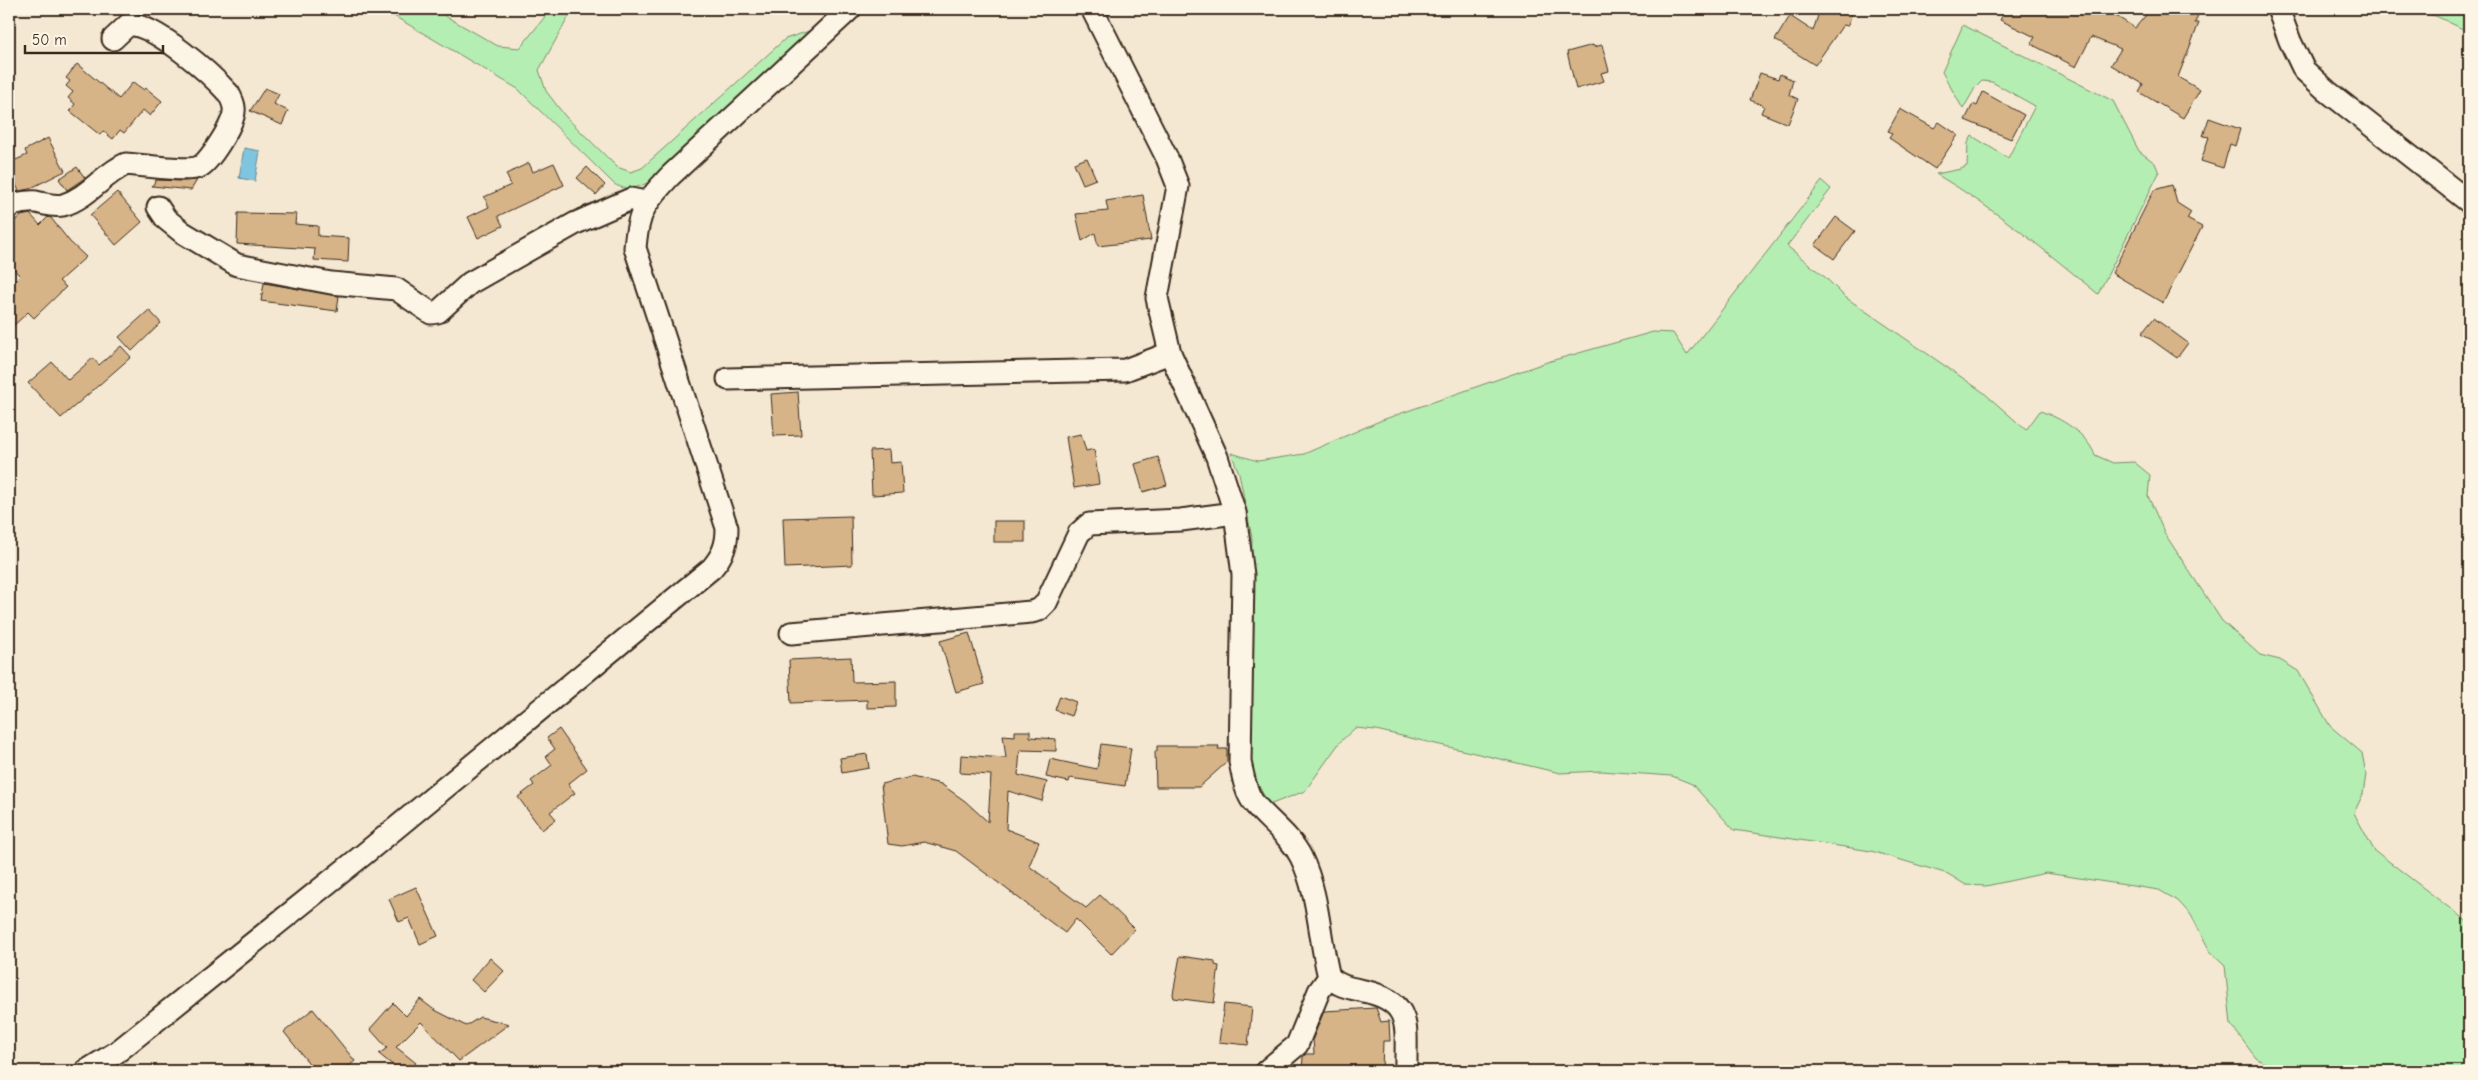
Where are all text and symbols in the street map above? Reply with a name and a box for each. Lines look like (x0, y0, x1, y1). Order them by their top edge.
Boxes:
scale bar (25, 22, 162, 54)
text: 50 m (32, 31, 67, 49)

